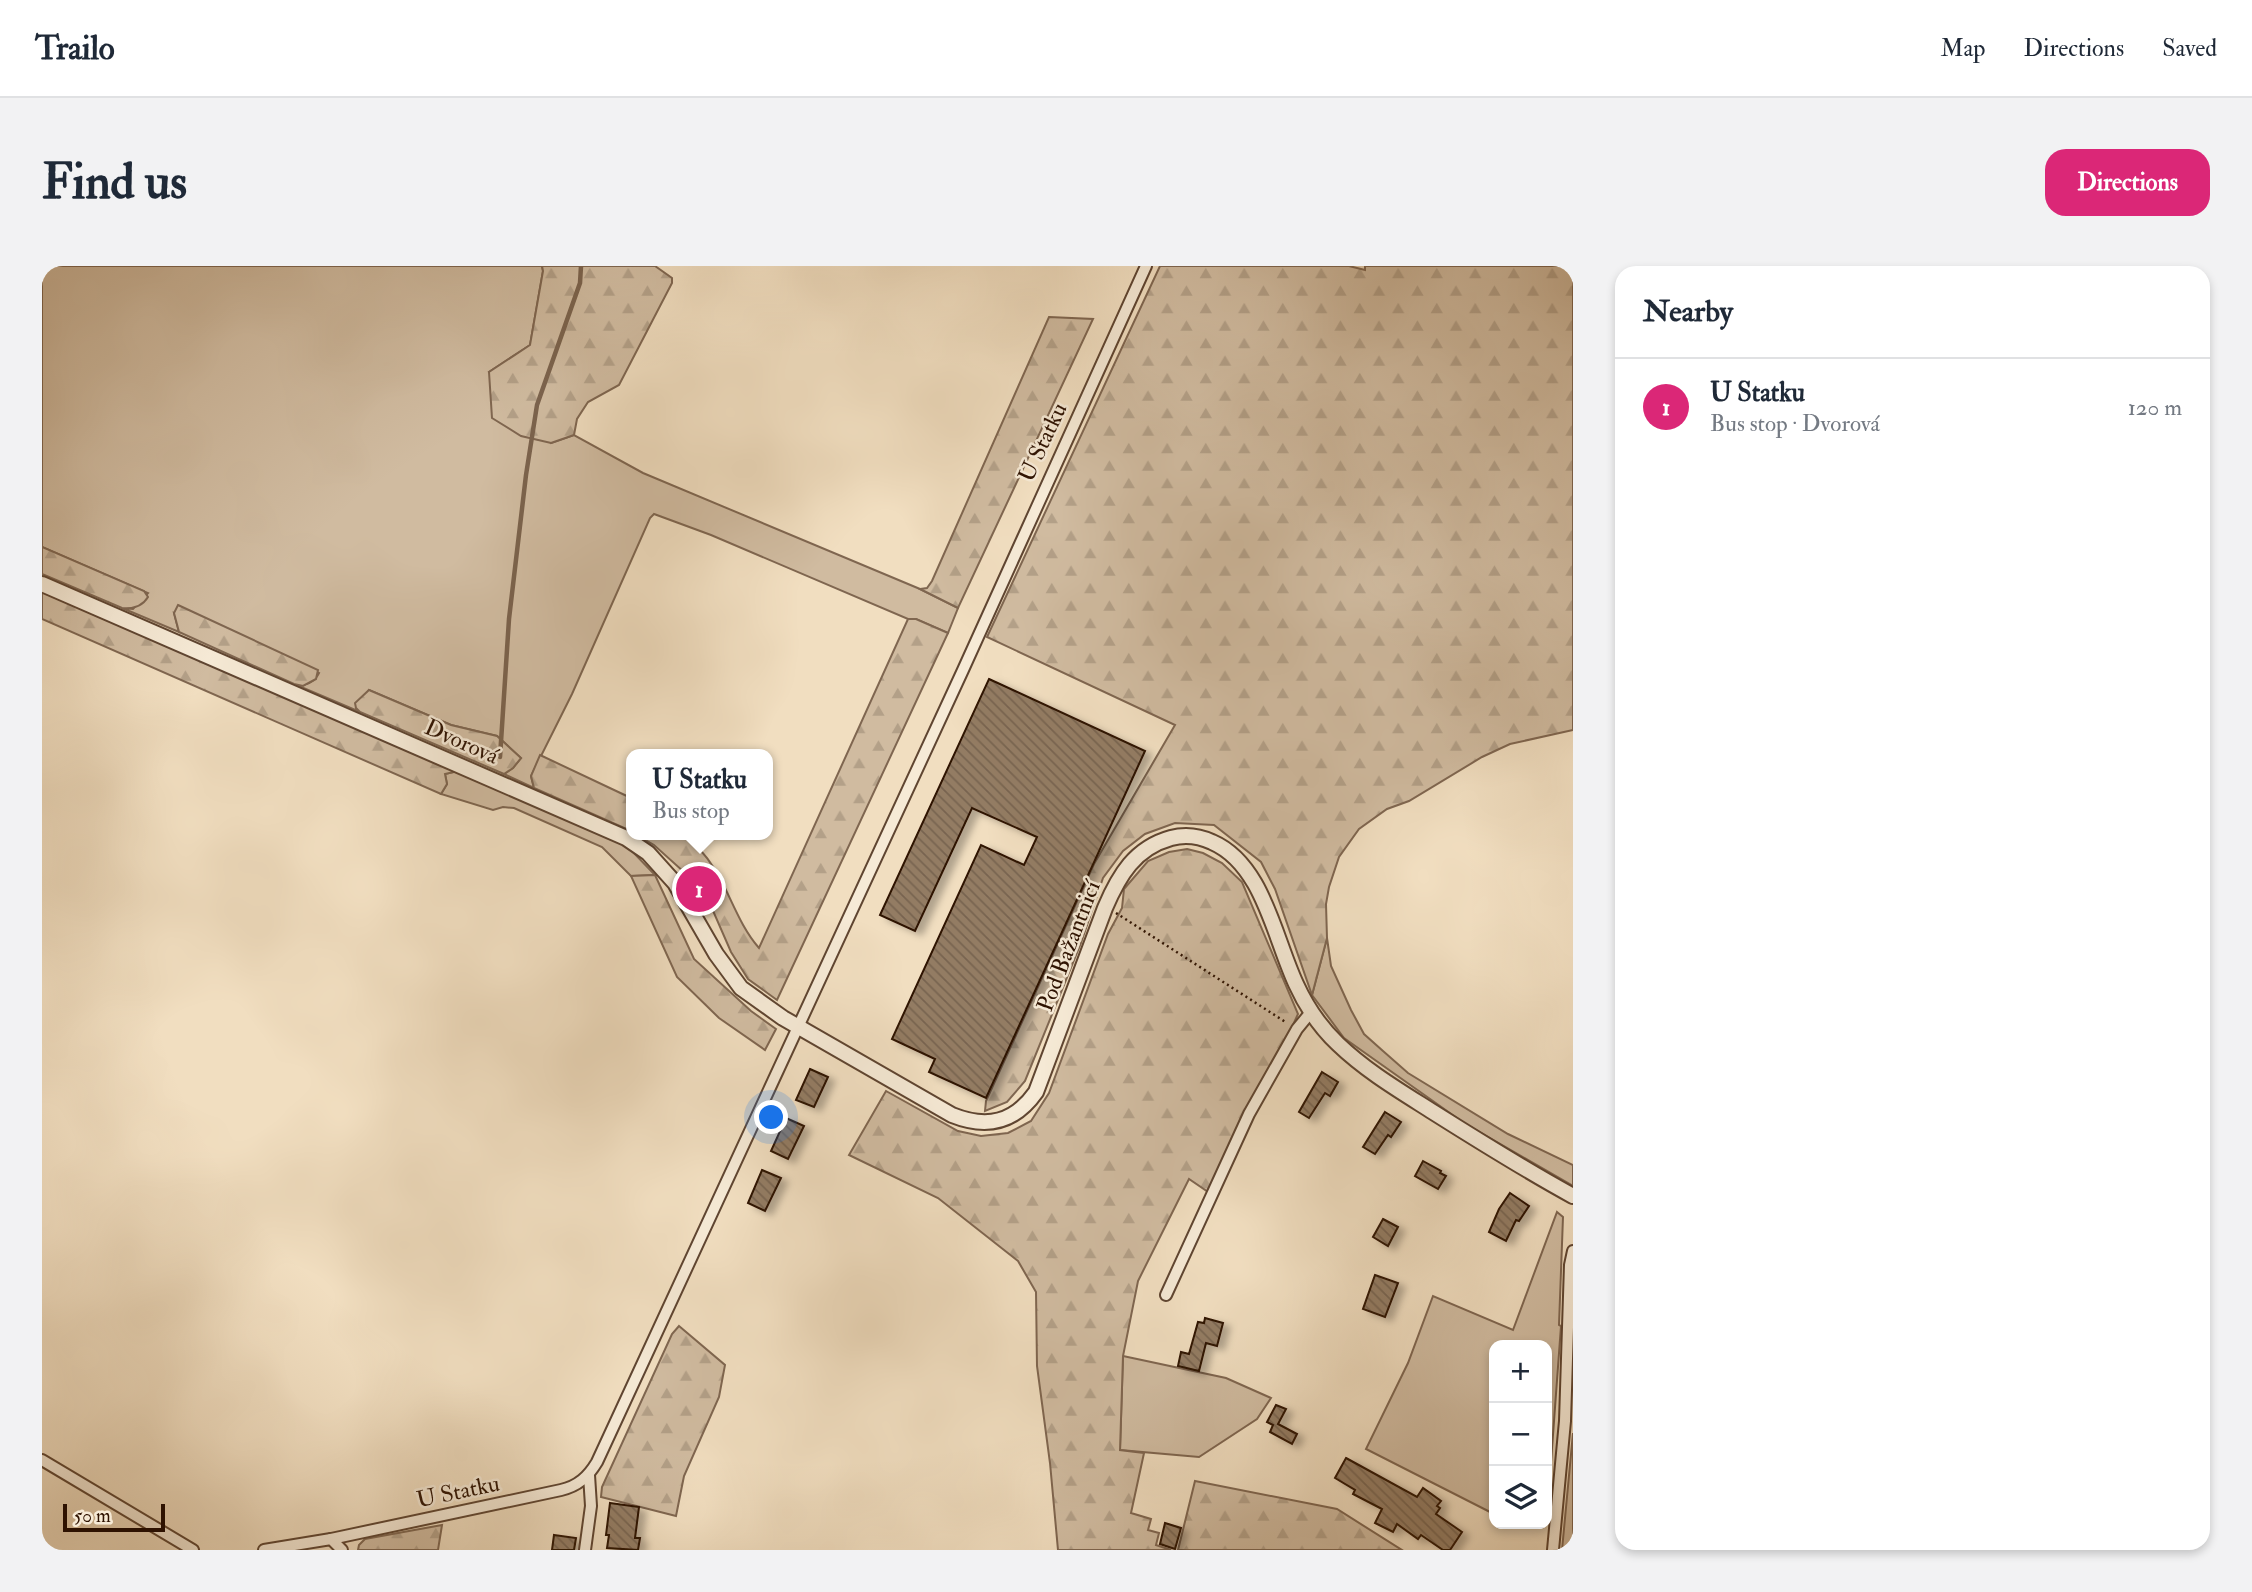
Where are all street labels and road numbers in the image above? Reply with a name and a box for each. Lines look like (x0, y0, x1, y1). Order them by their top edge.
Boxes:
street label: U Statku (1012, 398, 1073, 486)
street label: Dvorová (420, 712, 504, 771)
street label: Pod Bažantnicí (1030, 875, 1107, 1016)
street label: U Statku (414, 1469, 502, 1514)

